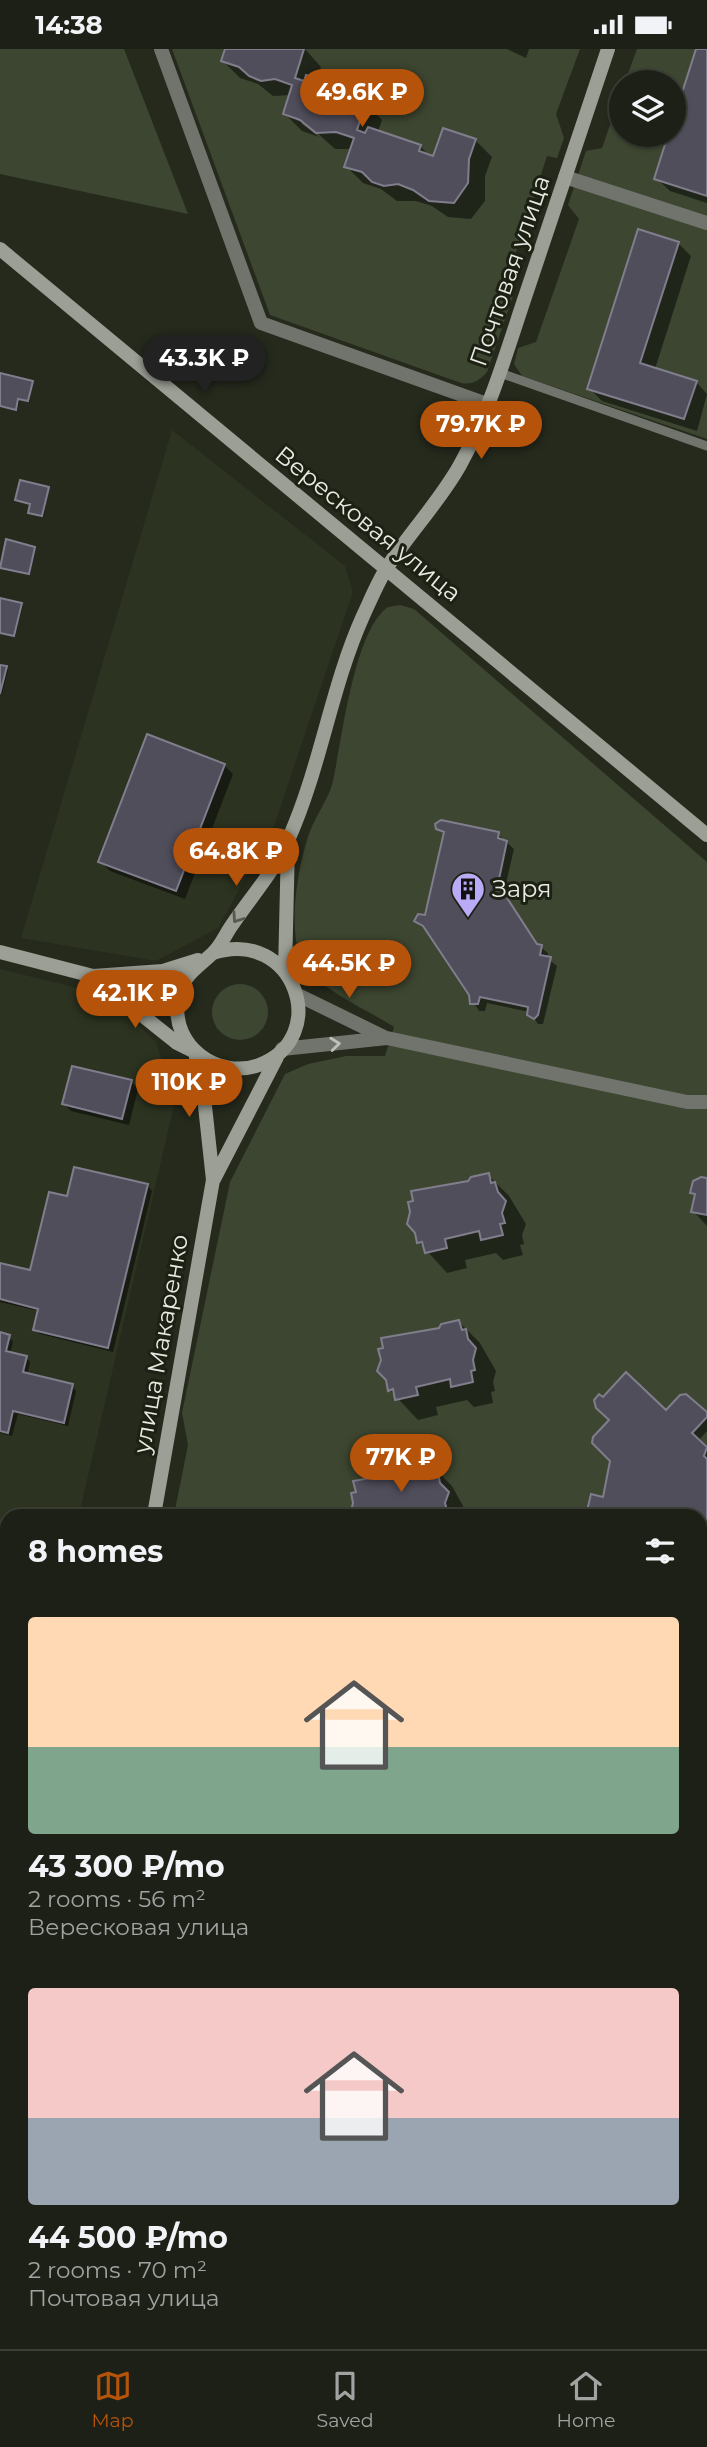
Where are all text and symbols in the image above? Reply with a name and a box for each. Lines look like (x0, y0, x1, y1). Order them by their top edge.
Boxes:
text: 14:38 (35, 9, 103, 41)
pin: 49.6K ₽ (297, 69, 427, 129)
map controls (609, 70, 686, 147)
button: layers (609, 70, 686, 147)
text: 49.6K ₽ (316, 78, 408, 106)
street label: Почтовая улица (463, 172, 556, 370)
pin: 43.3K ₽ (139, 335, 269, 395)
text: 43.3K ₽ (159, 344, 249, 372)
pin: 79.7K ₽ (416, 401, 546, 461)
text: 79.7K ₽ (436, 410, 526, 438)
street label: Вересковая улица (270, 440, 467, 607)
pin: 64.8K ₽ (171, 829, 301, 888)
text: 64.8K ₽ (189, 837, 283, 865)
building icon: Заря (449, 870, 487, 919)
place label: Заря (492, 874, 552, 903)
one-way arrow (232, 910, 245, 923)
pin: 44.5K ₽ (284, 941, 414, 1000)
text: 44.5K ₽ (302, 949, 396, 977)
pin: 42.1K ₽ (70, 971, 200, 1030)
text: 42.1K ₽ (92, 979, 178, 1007)
one-way arrow (329, 1037, 340, 1052)
pin: 110K ₽ (132, 1059, 246, 1119)
text: 110K ₽ (151, 1068, 227, 1096)
street label: улица Макаренко (127, 1232, 194, 1457)
pin: 77K ₽ (352, 1435, 450, 1494)
text: 77K ₽ (366, 1443, 436, 1471)
icon: filters (641, 1532, 679, 1570)
text: 8 homes (28, 1533, 163, 1570)
icon: home (291, 1662, 417, 1788)
text: 43 300 ₽/mo (28, 1848, 225, 1885)
text: 2 rooms · 56 m² (28, 1885, 206, 1913)
text: Вересковая улица (28, 1913, 249, 1941)
icon: home (291, 2033, 417, 2159)
text: 44 500 ₽/mo (28, 2219, 228, 2256)
text: 2 rooms · 70 m² (28, 2256, 207, 2284)
text: Почтовая улица (28, 2284, 220, 2312)
tab: Map (91, 2367, 134, 2432)
tab: Saved (317, 2367, 374, 2432)
tab: Home (557, 2367, 616, 2432)

